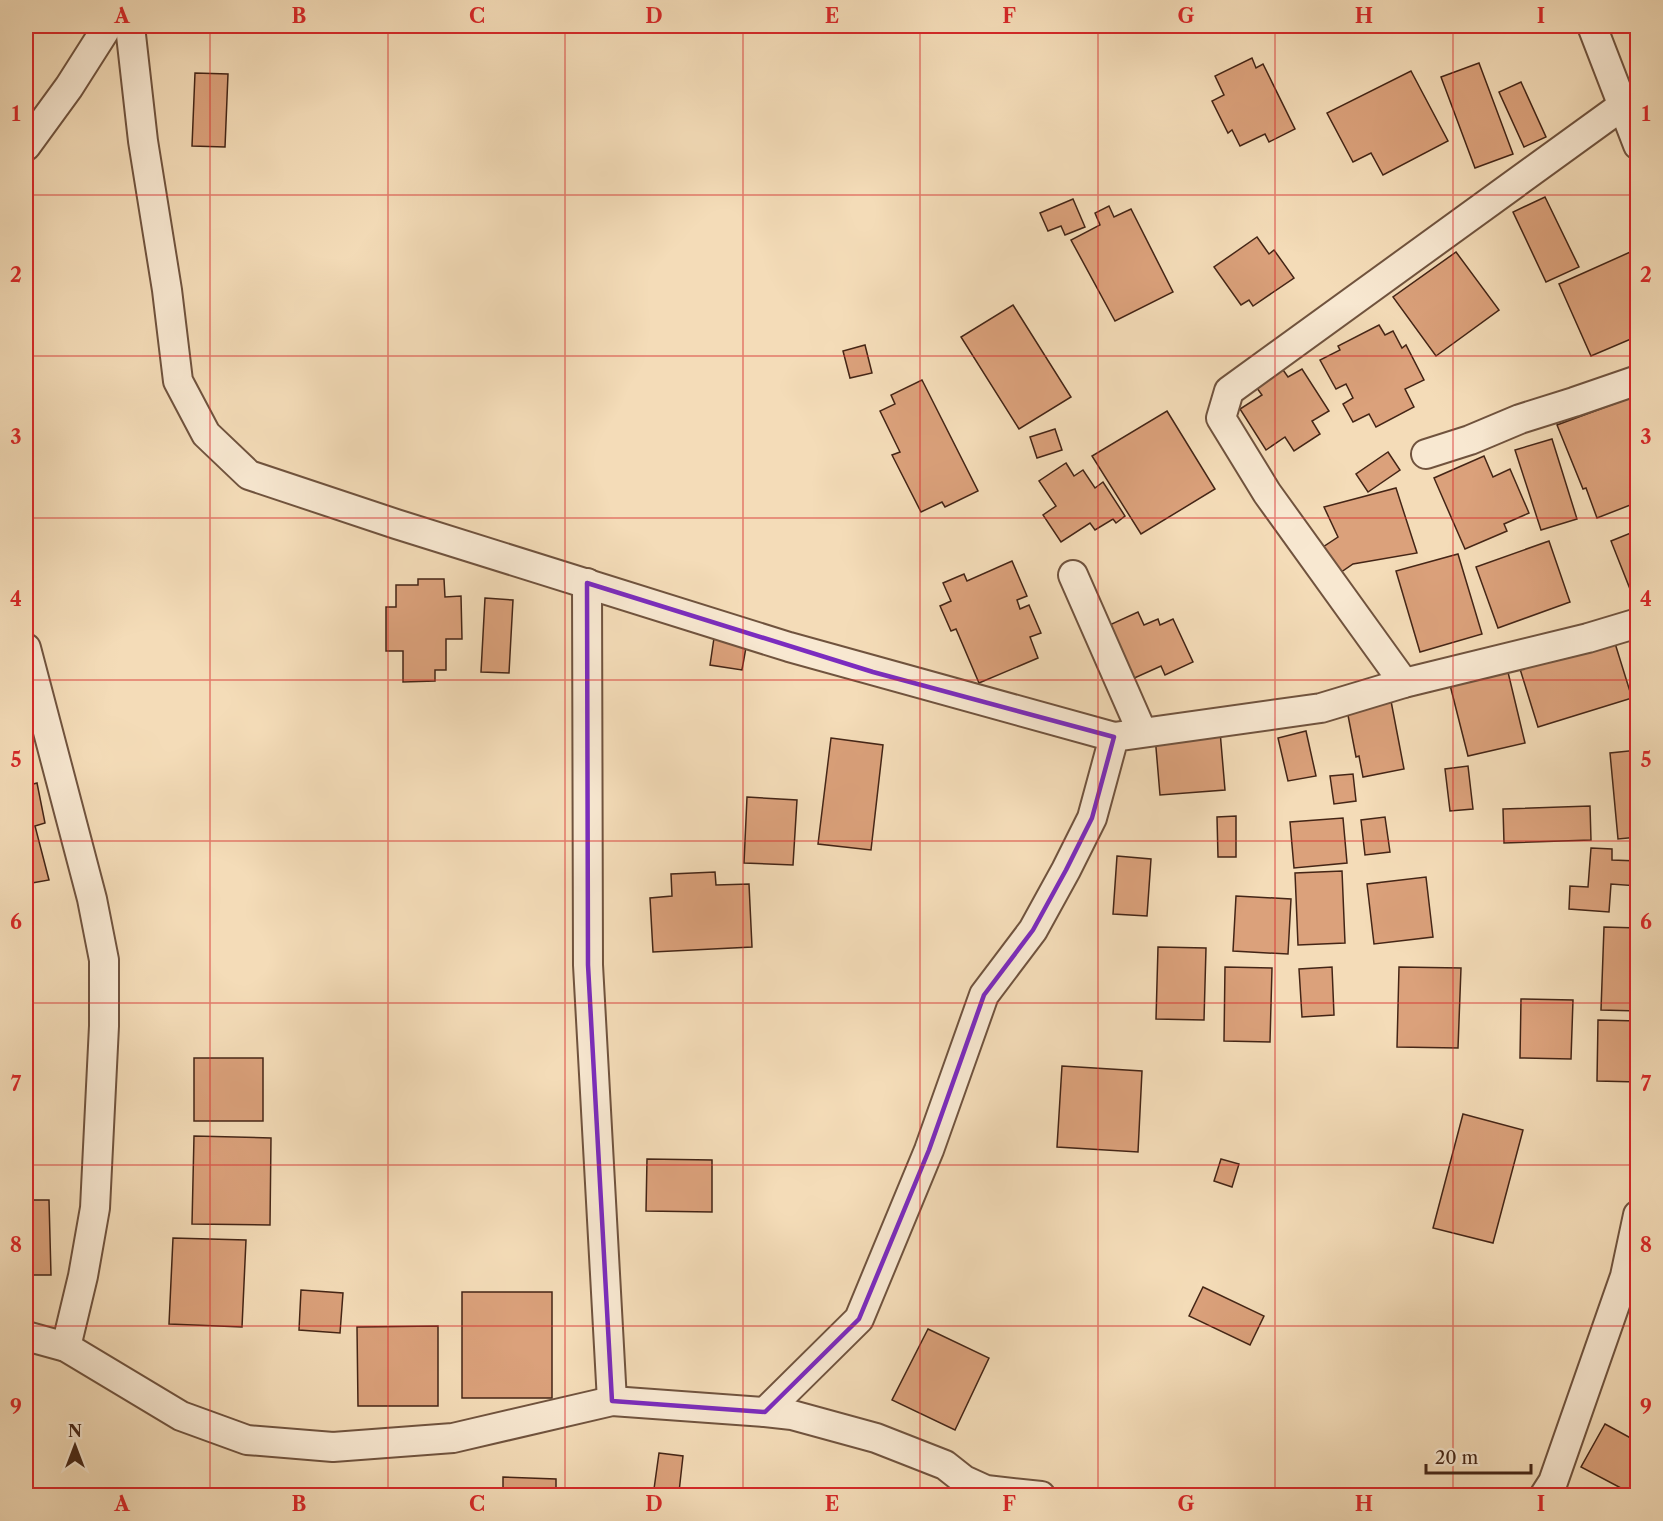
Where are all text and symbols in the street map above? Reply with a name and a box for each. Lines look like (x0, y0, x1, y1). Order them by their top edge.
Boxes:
text: A (113, 4, 130, 28)
text: B (292, 4, 307, 28)
text: C (469, 4, 485, 28)
text: D (645, 4, 663, 28)
text: E (825, 4, 839, 28)
text: F (1002, 4, 1016, 28)
text: G (1178, 4, 1195, 28)
text: H (1355, 4, 1373, 28)
text: I (1537, 4, 1545, 28)
text: 1 (12, 102, 21, 126)
text: 1 (1642, 102, 1651, 126)
text: 2 (10, 263, 22, 287)
text: 2 (1640, 263, 1652, 287)
text: 3 (10, 425, 22, 449)
text: 3 (1640, 425, 1652, 449)
text: 4 (10, 587, 22, 611)
text: 4 (1640, 587, 1652, 611)
text: 5 (10, 748, 22, 772)
text: 5 (1640, 748, 1652, 772)
text: 6 (10, 910, 22, 934)
text: 6 (1640, 910, 1652, 934)
text: 7 (11, 1072, 22, 1096)
text: 7 (1641, 1072, 1652, 1096)
text: 8 (10, 1233, 22, 1257)
text: 8 (1640, 1233, 1652, 1257)
text: 9 (10, 1395, 22, 1419)
text: 9 (1640, 1395, 1652, 1419)
north arrow (45, 1416, 105, 1476)
text: N (68, 1421, 82, 1441)
scale bar (1426, 1437, 1531, 1475)
text: 20 m (1435, 1447, 1479, 1469)
text: A (113, 1492, 130, 1516)
text: B (292, 1492, 307, 1516)
text: C (469, 1492, 485, 1516)
text: D (645, 1492, 663, 1516)
text: E (825, 1492, 839, 1516)
text: F (1002, 1492, 1016, 1516)
text: G (1178, 1492, 1195, 1516)
text: H (1355, 1492, 1373, 1516)
text: I (1537, 1492, 1545, 1516)

